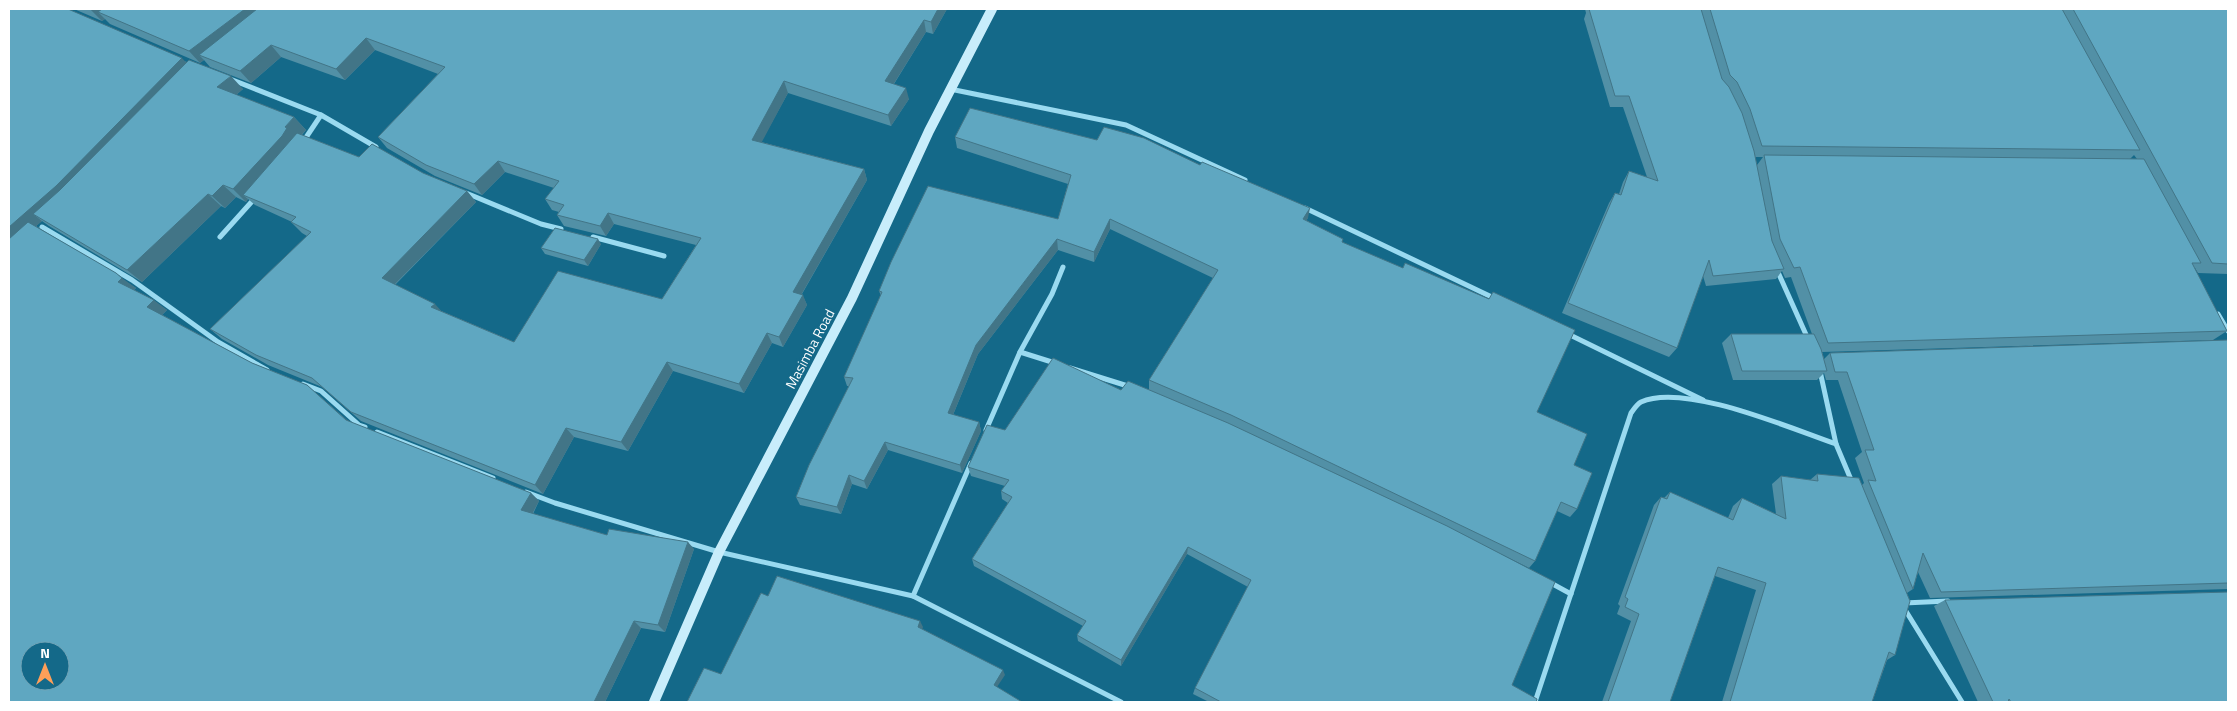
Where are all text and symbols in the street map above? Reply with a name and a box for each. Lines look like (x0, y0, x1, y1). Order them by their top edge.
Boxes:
street label: Masimba Road (780, 305, 839, 392)
north arrow (20, 641, 70, 691)
text: N (40, 642, 50, 663)

